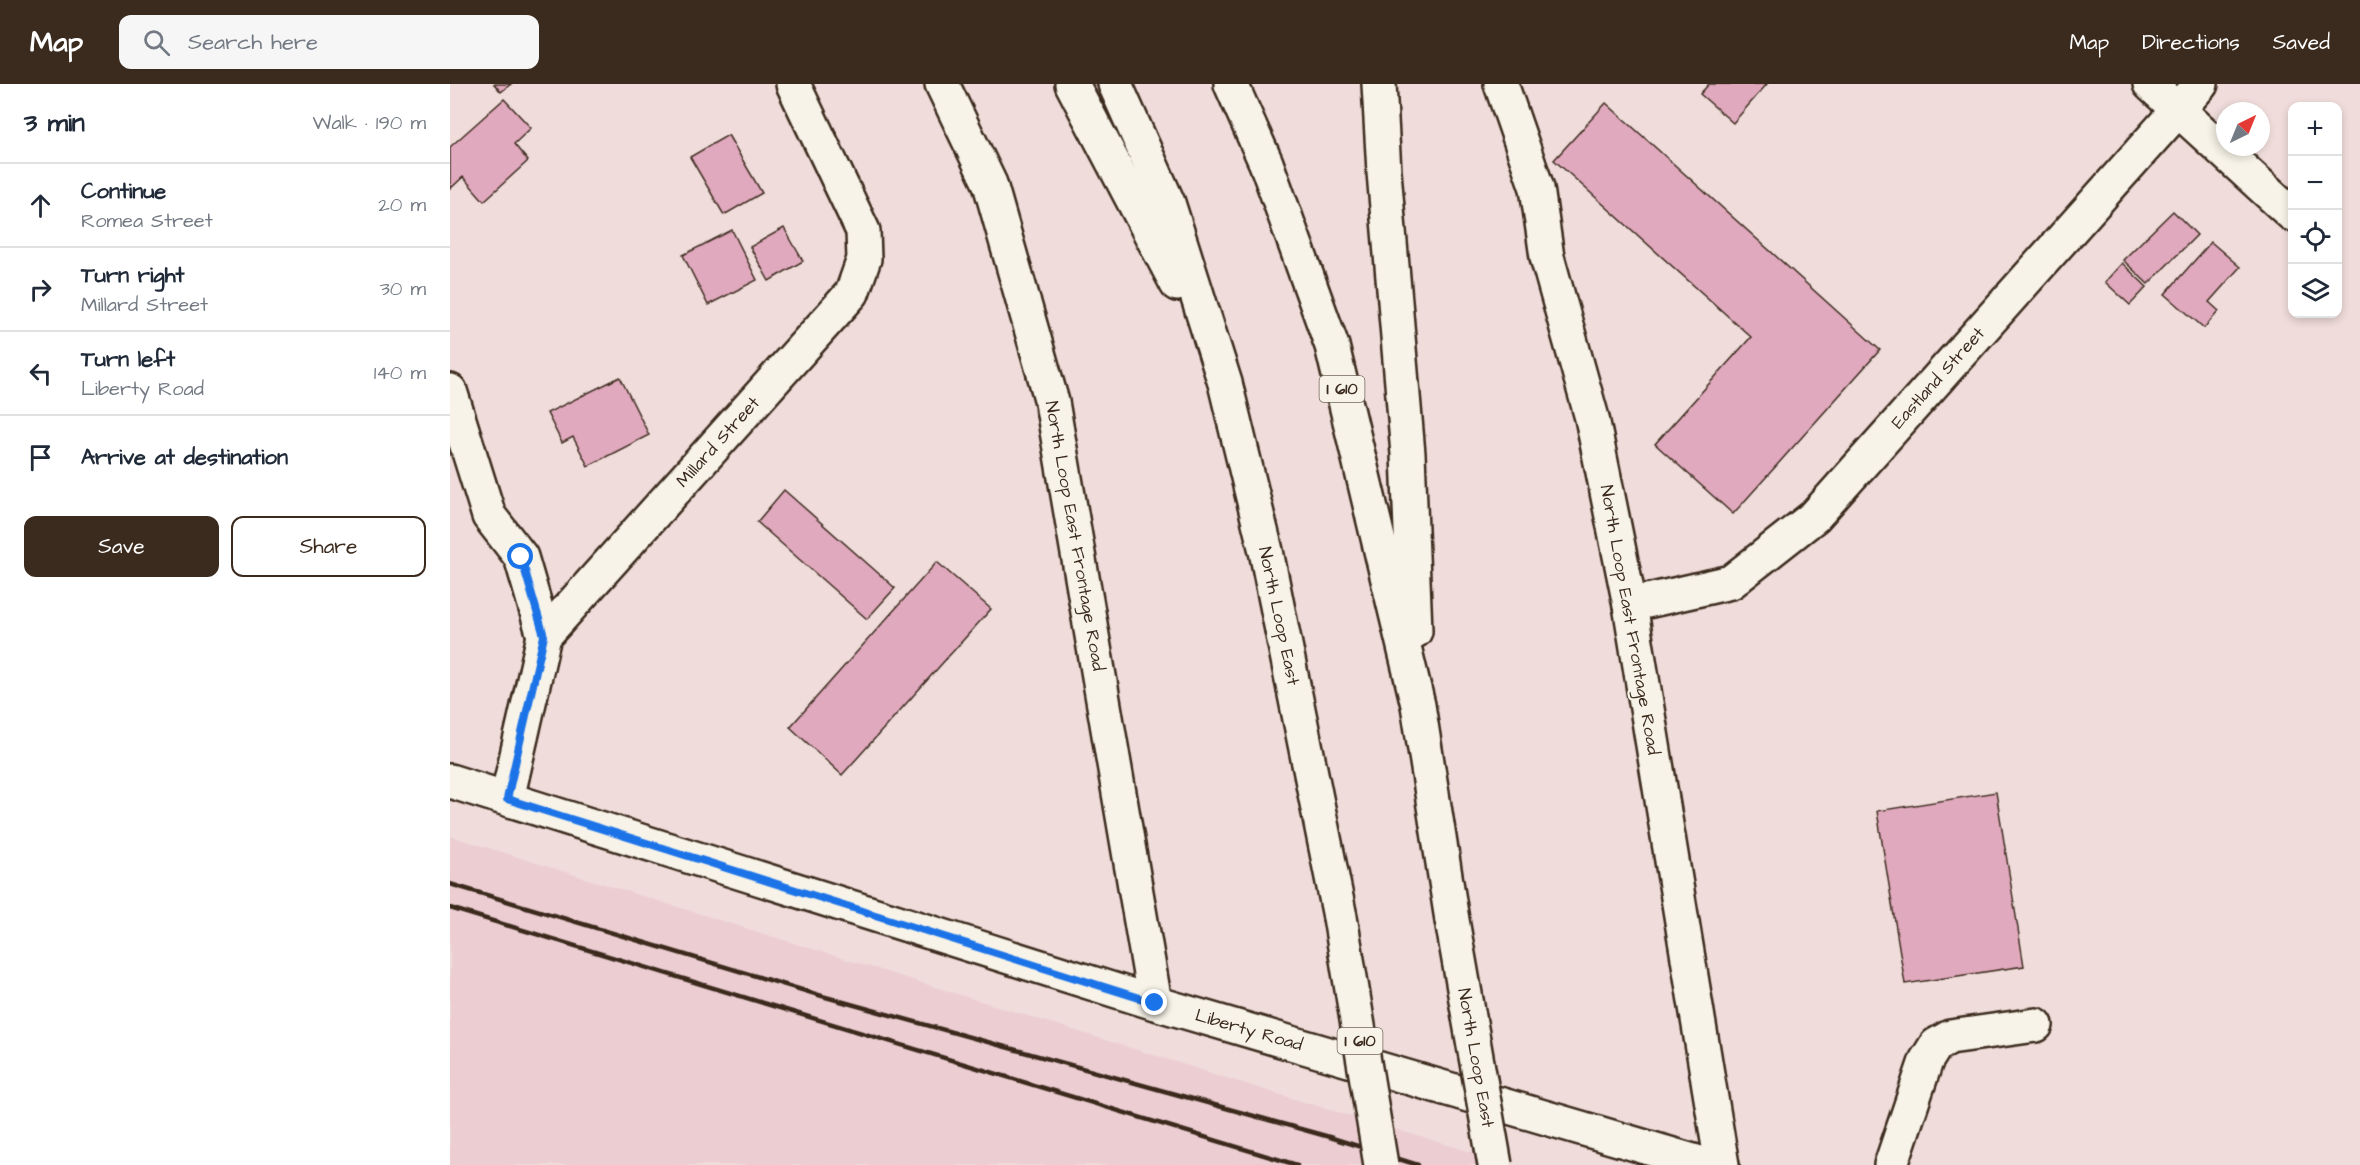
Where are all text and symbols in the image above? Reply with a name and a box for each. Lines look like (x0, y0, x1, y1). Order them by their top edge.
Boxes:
search box (119, 15, 539, 69)
text: Map (30, 23, 83, 62)
icon: search (140, 26, 173, 59)
text: Search here (188, 27, 318, 58)
text: Map (2069, 28, 2109, 57)
text: Directions (2142, 28, 2240, 57)
text: Saved (2273, 28, 2330, 57)
north arrow (2216, 102, 2270, 156)
map controls (2288, 102, 2342, 318)
button: + (2288, 102, 2342, 156)
text: 3 min (24, 105, 85, 141)
text: Walk · 190 m (313, 109, 426, 137)
button: − (2288, 156, 2342, 210)
text: Continue (81, 176, 166, 207)
icon: ahead (24, 189, 57, 222)
text: 20 m (378, 191, 426, 219)
text: Romea Street (81, 207, 213, 235)
button: locate (2288, 210, 2342, 264)
text: Turn right (81, 260, 184, 291)
button: layers (2288, 264, 2342, 318)
icon: right (24, 273, 57, 306)
text: 30 m (380, 275, 426, 303)
text: Millard Street (81, 291, 208, 319)
street label: Eastland Street (1886, 321, 1991, 434)
text: Turn left (81, 344, 175, 375)
icon: left (24, 357, 57, 390)
text: 140 m (374, 359, 426, 387)
text: Liberty Road (81, 375, 204, 403)
road number: I 610 (1320, 376, 1364, 402)
street label: Millard Street (670, 391, 766, 493)
street label: North Loop East Frontage Road (1038, 399, 1111, 673)
icon: arrive (24, 441, 57, 474)
text: Arrive at destination (81, 442, 288, 473)
street label: North Loop East Frontage Road (1593, 483, 1666, 757)
button: Save (24, 516, 219, 577)
button: Share (231, 516, 426, 577)
route start (507, 543, 533, 569)
street label: North Loop East (1252, 545, 1306, 688)
street label: North Loop East (1451, 986, 1501, 1130)
route end (1141, 989, 1167, 1015)
street label: Liberty Road (1192, 1003, 1306, 1058)
road number: I 610 (1338, 1028, 1382, 1054)

